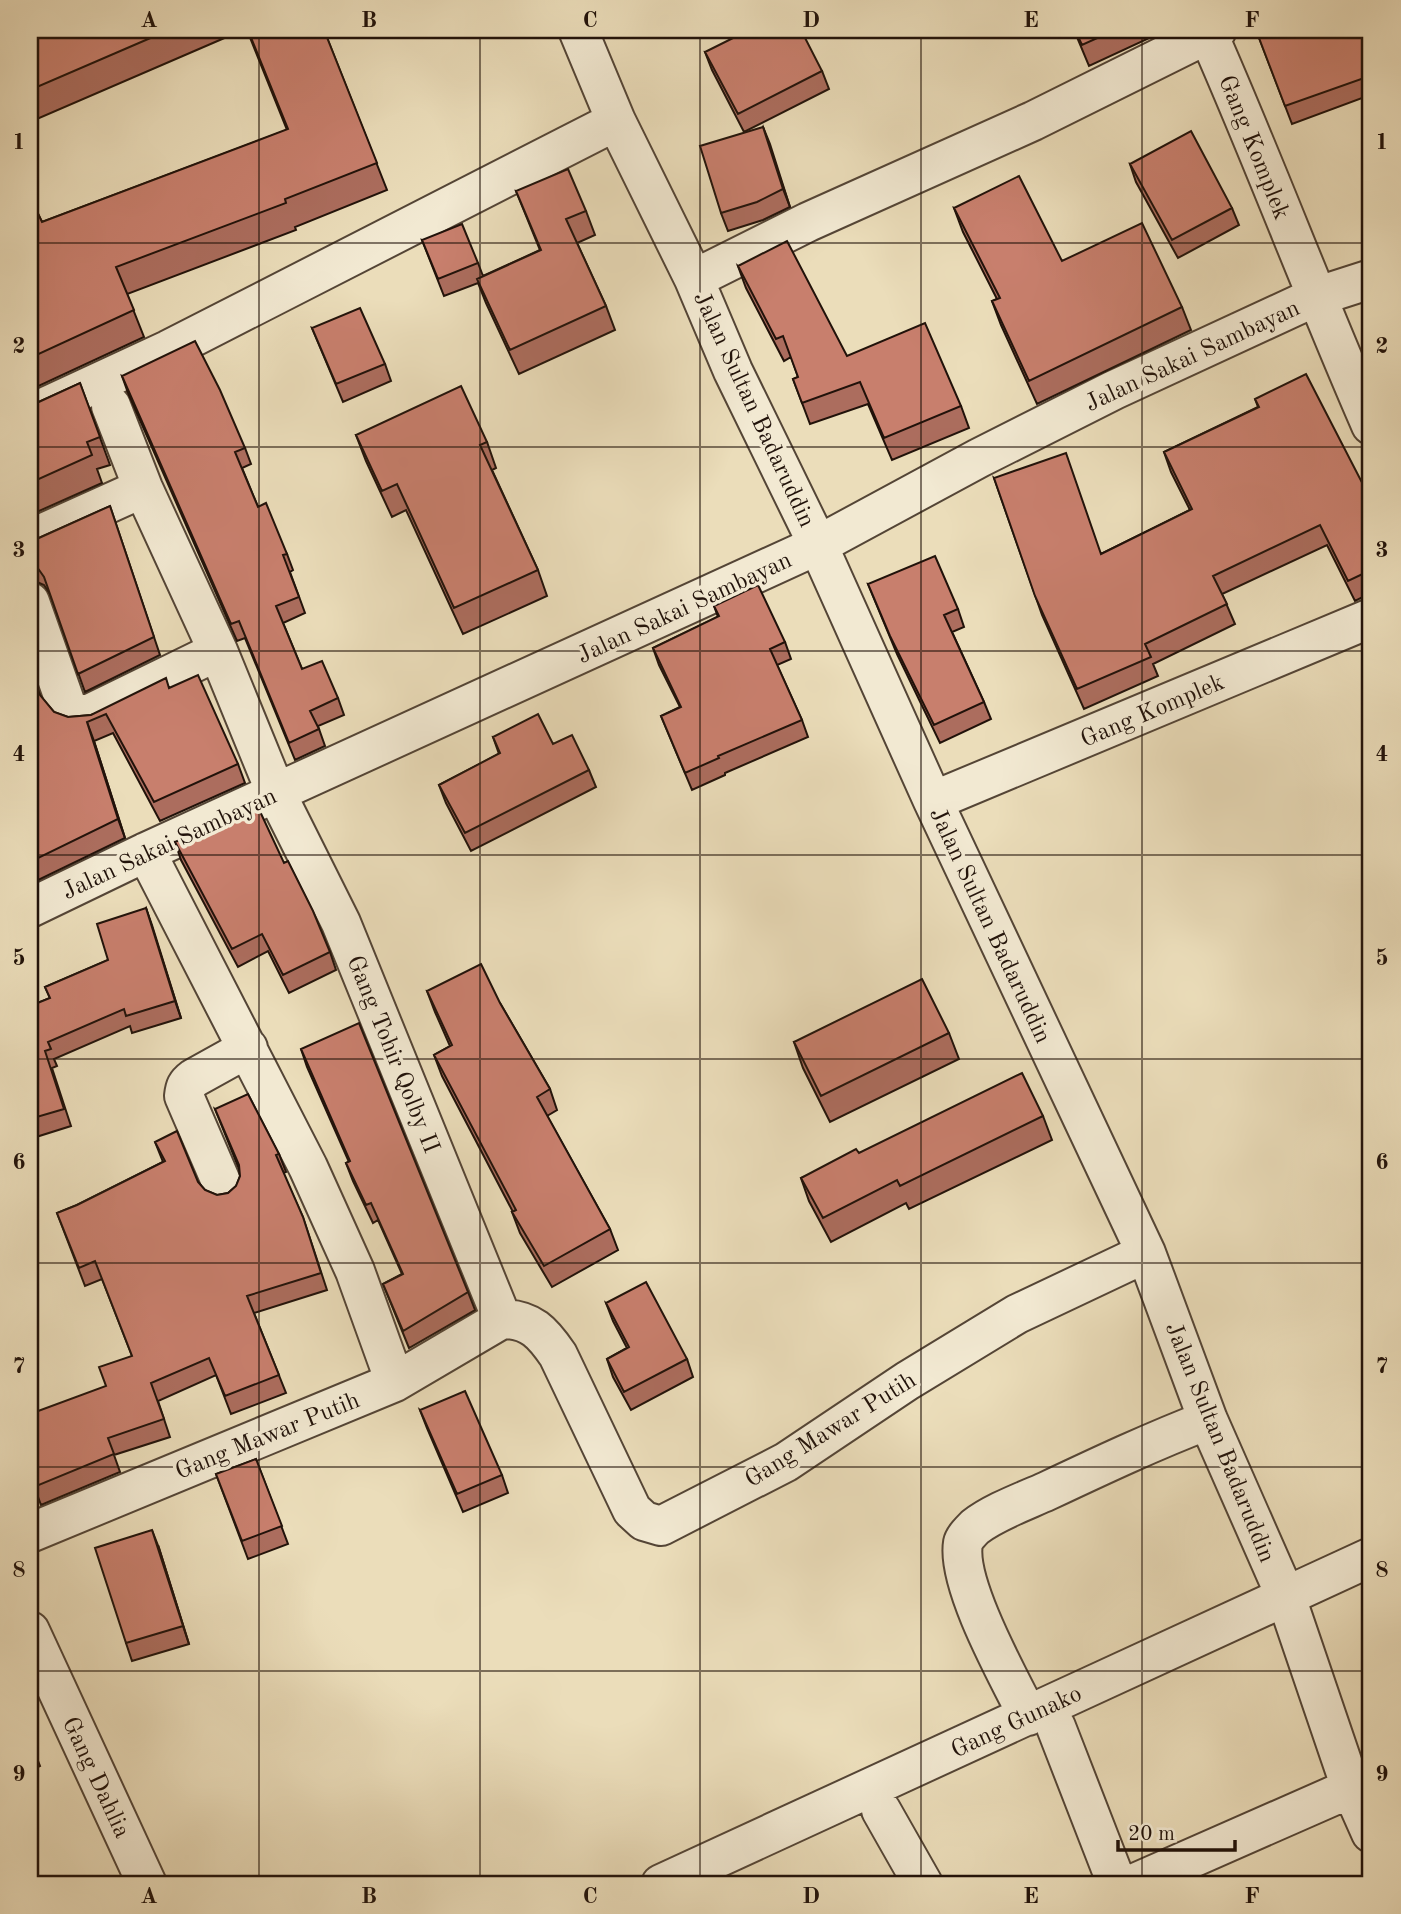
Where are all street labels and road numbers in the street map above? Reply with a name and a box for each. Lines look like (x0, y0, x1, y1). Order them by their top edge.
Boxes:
street label: Gang Komplek (1213, 72, 1293, 223)
street label: Jalan Sultan Badaruddin (688, 288, 818, 531)
street label: Jalan Sakai Sambayan (1082, 297, 1304, 417)
street label: Jalan Sakai Sambayan (574, 549, 796, 669)
street label: Gang Komplek (1078, 671, 1228, 753)
street label: Jalan Sakai Sambayan (59, 785, 281, 905)
street label: Jalan Sultan Badaruddin (924, 804, 1054, 1047)
street label: Gang Tohir Qolby II (341, 952, 443, 1157)
street label: Jalan Sultan Badaruddin (1160, 1319, 1278, 1566)
street label: Gang Mawar Putih (741, 1368, 921, 1493)
street label: Gang Mawar Putih (172, 1389, 363, 1485)
street label: Gang Gunako (948, 1682, 1086, 1763)
street label: Gang Dahlia (57, 1714, 134, 1842)

